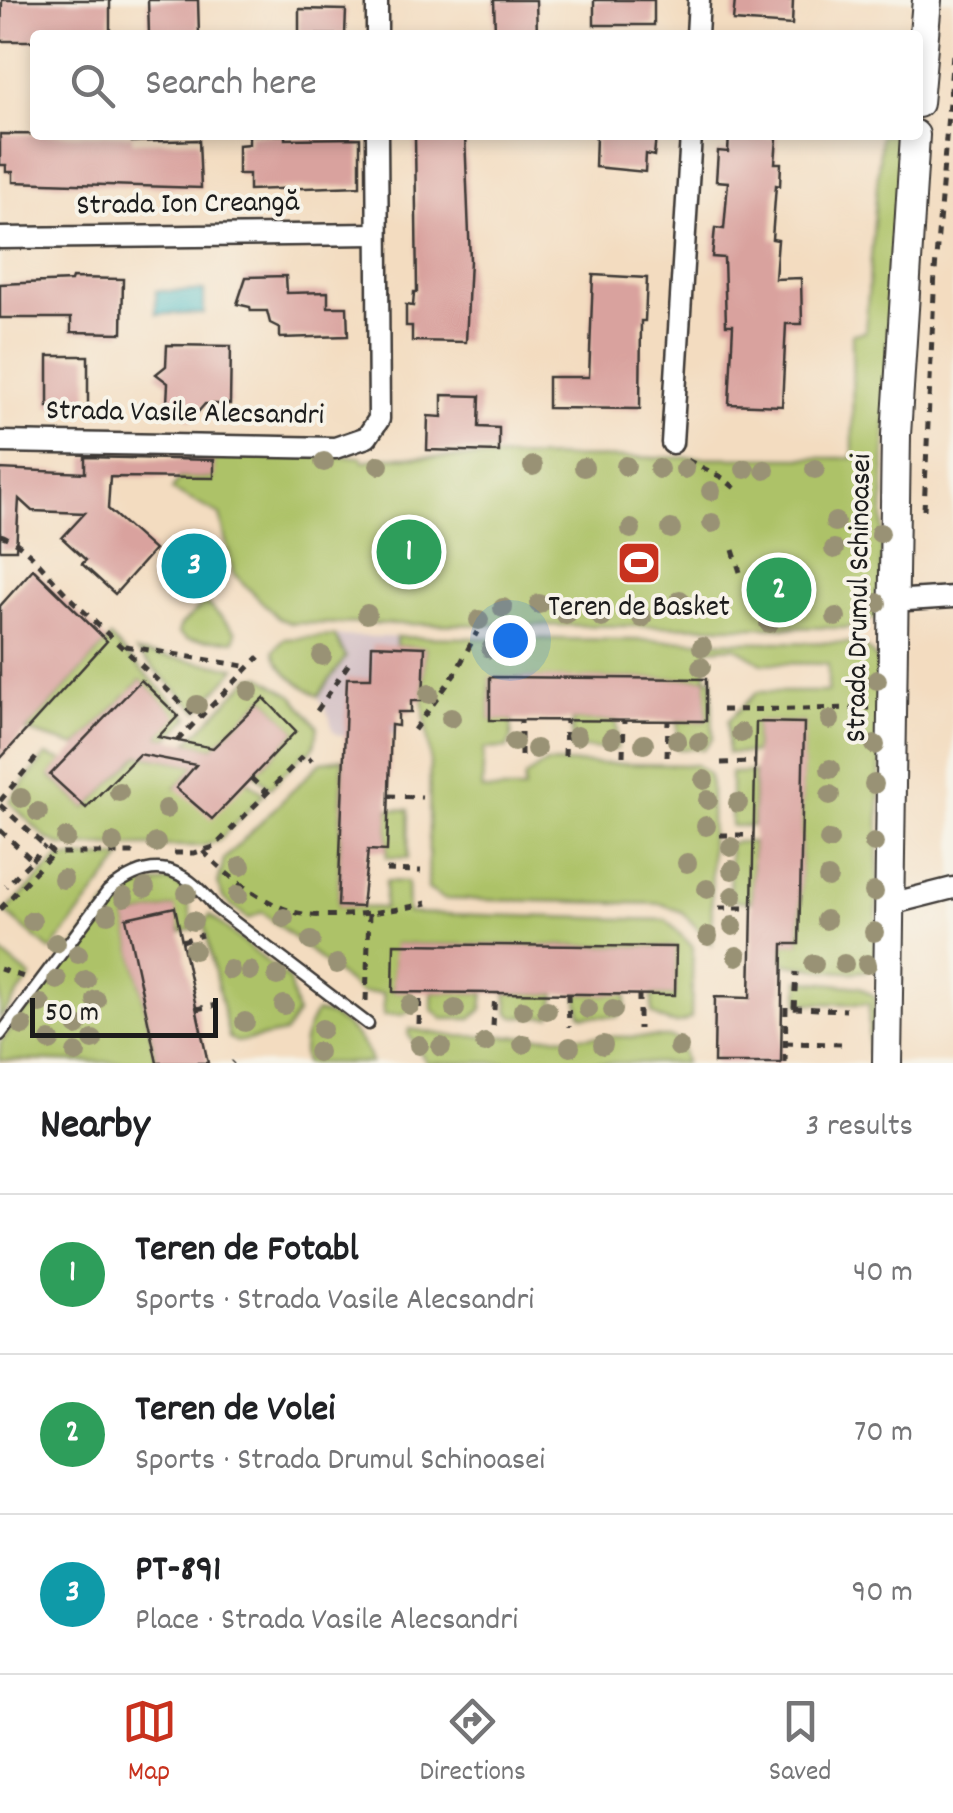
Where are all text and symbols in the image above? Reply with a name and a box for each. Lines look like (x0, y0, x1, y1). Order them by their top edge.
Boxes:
search box (30, 30, 923, 140)
icon: search (65, 58, 120, 113)
text: Search here (145, 58, 317, 113)
street label: Strada Ion Creangă (76, 183, 300, 229)
street label: Strada Vasile Alecsandri (45, 391, 325, 439)
street label: Strada Drumul Schinoasei (837, 453, 885, 743)
pin: 1 (376, 514, 442, 590)
pin: 3 (162, 528, 226, 604)
sports icon: Teren de Basket (616, 540, 662, 586)
pin: 2 (746, 552, 812, 628)
place label: Teren de Basket (548, 588, 730, 631)
your location (485, 615, 536, 666)
scale bar (30, 993, 218, 1038)
text: 50 m (45, 995, 99, 1035)
text: Nearby (40, 1098, 150, 1158)
text: 3 results (805, 1105, 913, 1151)
text: Teren de Fotabl (135, 1224, 358, 1279)
text: 1 (69, 1251, 76, 1297)
text: 40 m (853, 1251, 913, 1297)
text: Sports · Strada Vasile Alecsandri (135, 1279, 534, 1325)
text: Teren de Volei (135, 1384, 335, 1439)
text: 2 (66, 1411, 79, 1457)
text: 70 m (854, 1411, 913, 1457)
text: Sports · Strada Drumul Schinoasei (135, 1439, 545, 1485)
text: PT-891 (135, 1544, 221, 1599)
text: 3 (65, 1571, 80, 1617)
text: 90 m (852, 1571, 913, 1617)
text: Place · Strada Vasile Alecsandri (135, 1599, 518, 1645)
tab: Map (122, 1694, 177, 1794)
tab: Directions (420, 1694, 526, 1794)
tab: Saved (769, 1694, 831, 1794)

